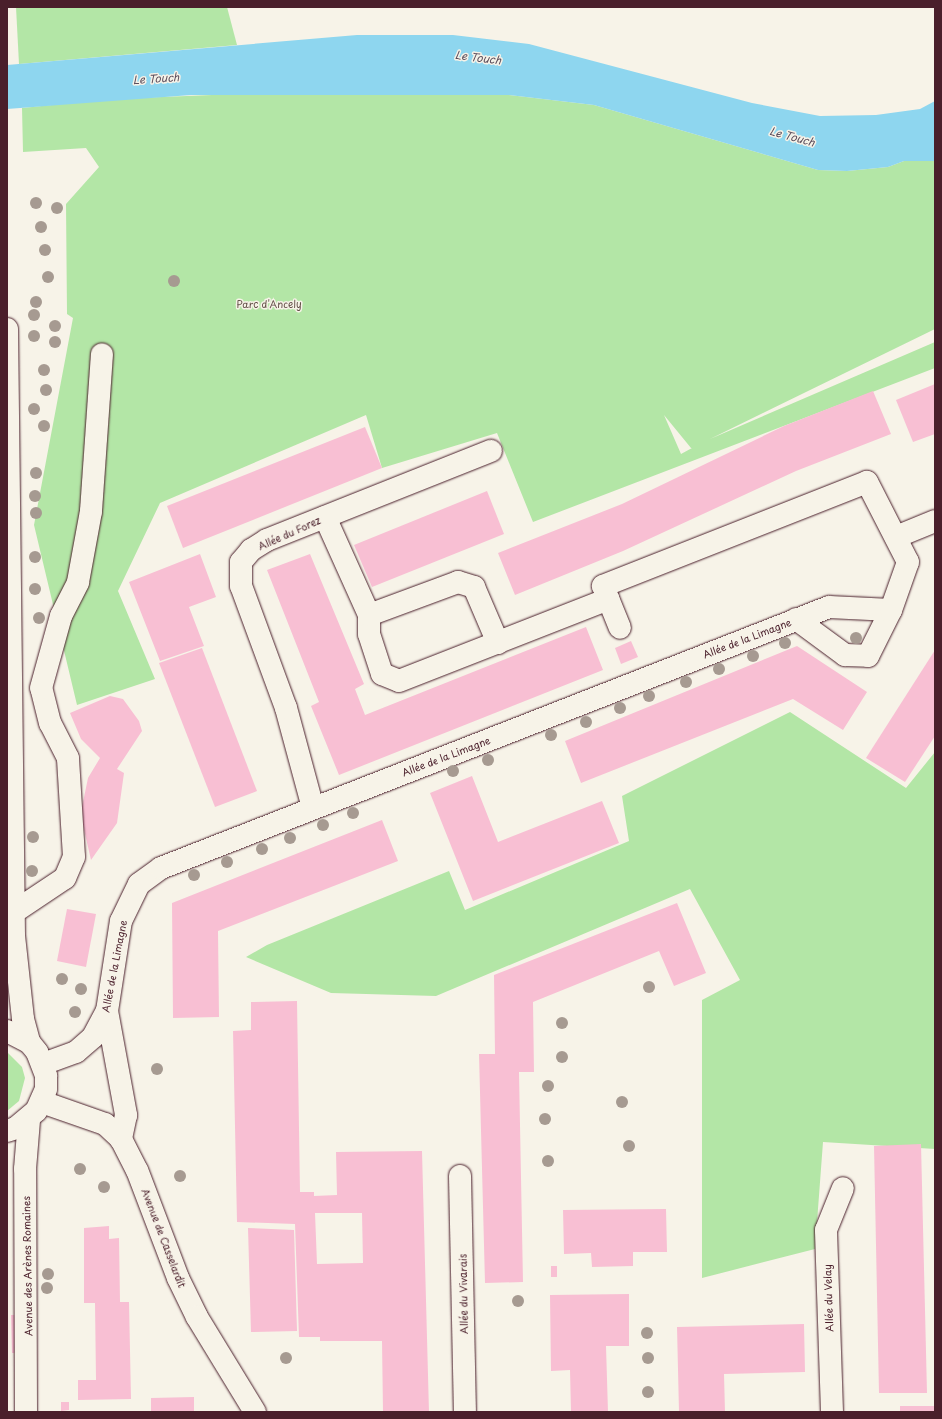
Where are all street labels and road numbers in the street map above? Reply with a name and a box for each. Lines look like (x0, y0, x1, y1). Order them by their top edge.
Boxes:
street label: Allée du Forez (255, 514, 323, 552)
street label: Allée de la Limagne (700, 615, 794, 661)
street label: Allée de la Limagne (399, 733, 493, 779)
street label: Allée de la Limagne (99, 918, 129, 1014)
street label: Avenue de Casselardit (139, 1186, 189, 1290)
street label: Avenue des Arènes Romaines (20, 1196, 34, 1336)
street label: Allée du Vivarais (456, 1253, 470, 1335)
street label: Allée du Velay (821, 1264, 835, 1332)

